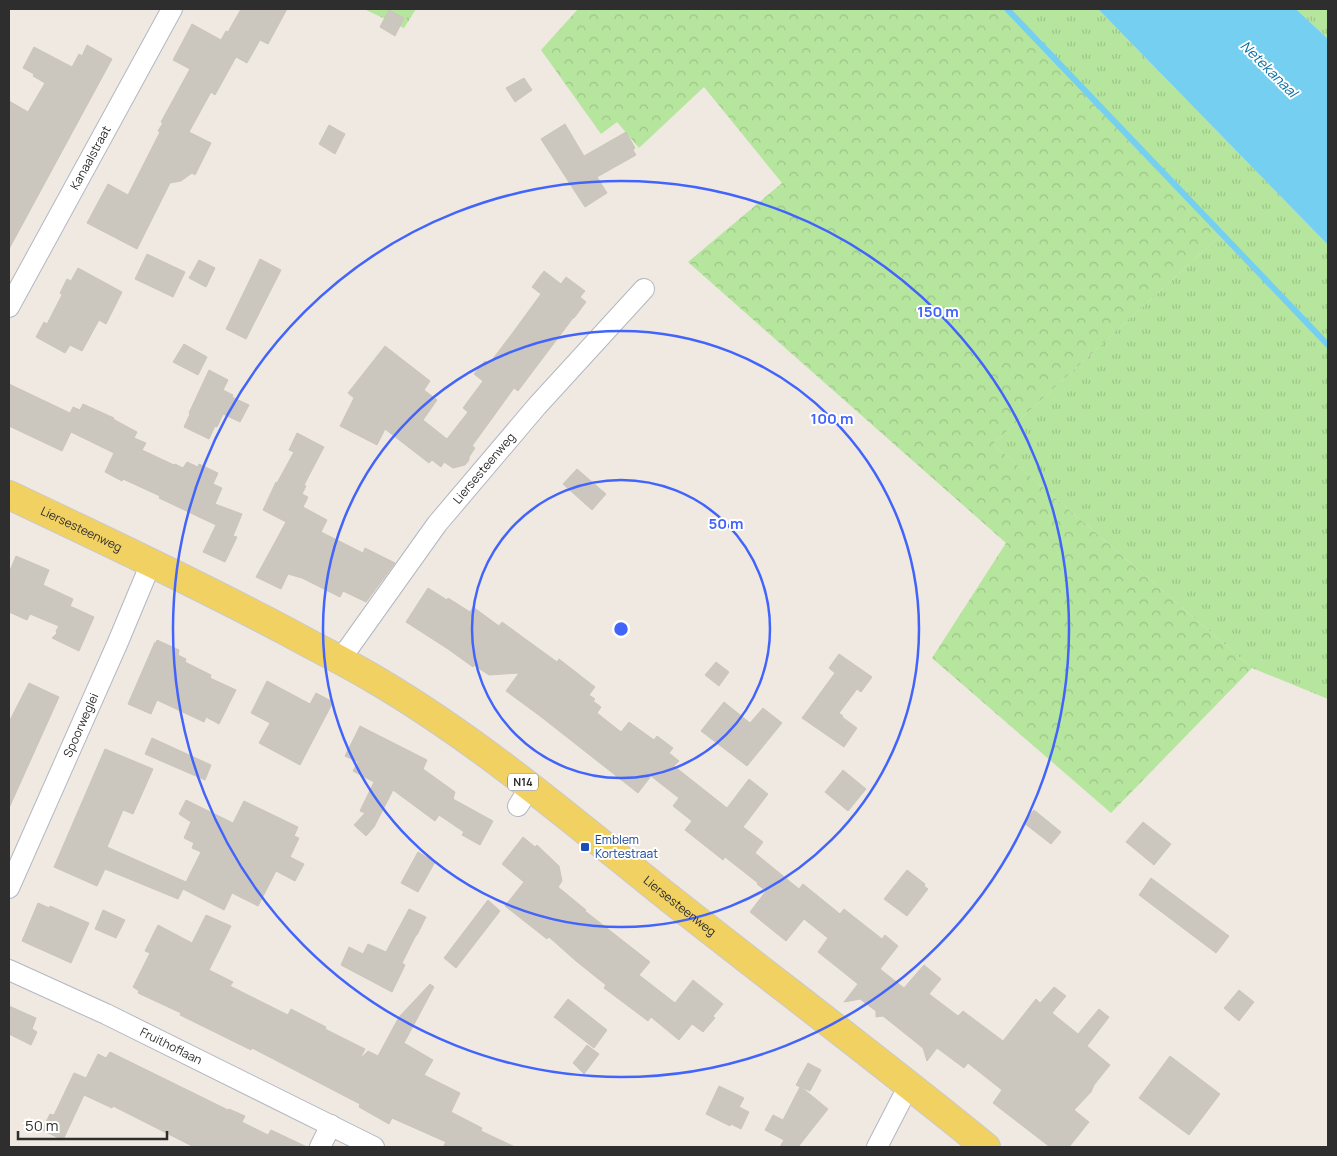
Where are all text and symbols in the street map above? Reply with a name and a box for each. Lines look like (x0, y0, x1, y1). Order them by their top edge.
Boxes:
water label: Netekanaal (1237, 36, 1303, 102)
street label: Kanaalstraat (66, 122, 115, 193)
text: 150 m (917, 301, 959, 322)
text: 100 m (811, 408, 853, 429)
street label: Liersesteenweg (449, 429, 519, 507)
street label: Liersesteenweg (38, 502, 125, 556)
text: 50 m (708, 513, 744, 534)
centre of rings (612, 620, 630, 638)
street label: Spoorweglei (59, 690, 102, 760)
road number: N14 (508, 774, 538, 790)
place label: Emblem Kortestraat (595, 831, 658, 862)
marker: Emblem Kortestraat (579, 841, 591, 853)
street label: Liersesteenweg (640, 872, 720, 940)
street label: Fruithoflaan (137, 1023, 205, 1068)
scale bar (18, 1108, 166, 1140)
text: 50 m (25, 1115, 59, 1136)

